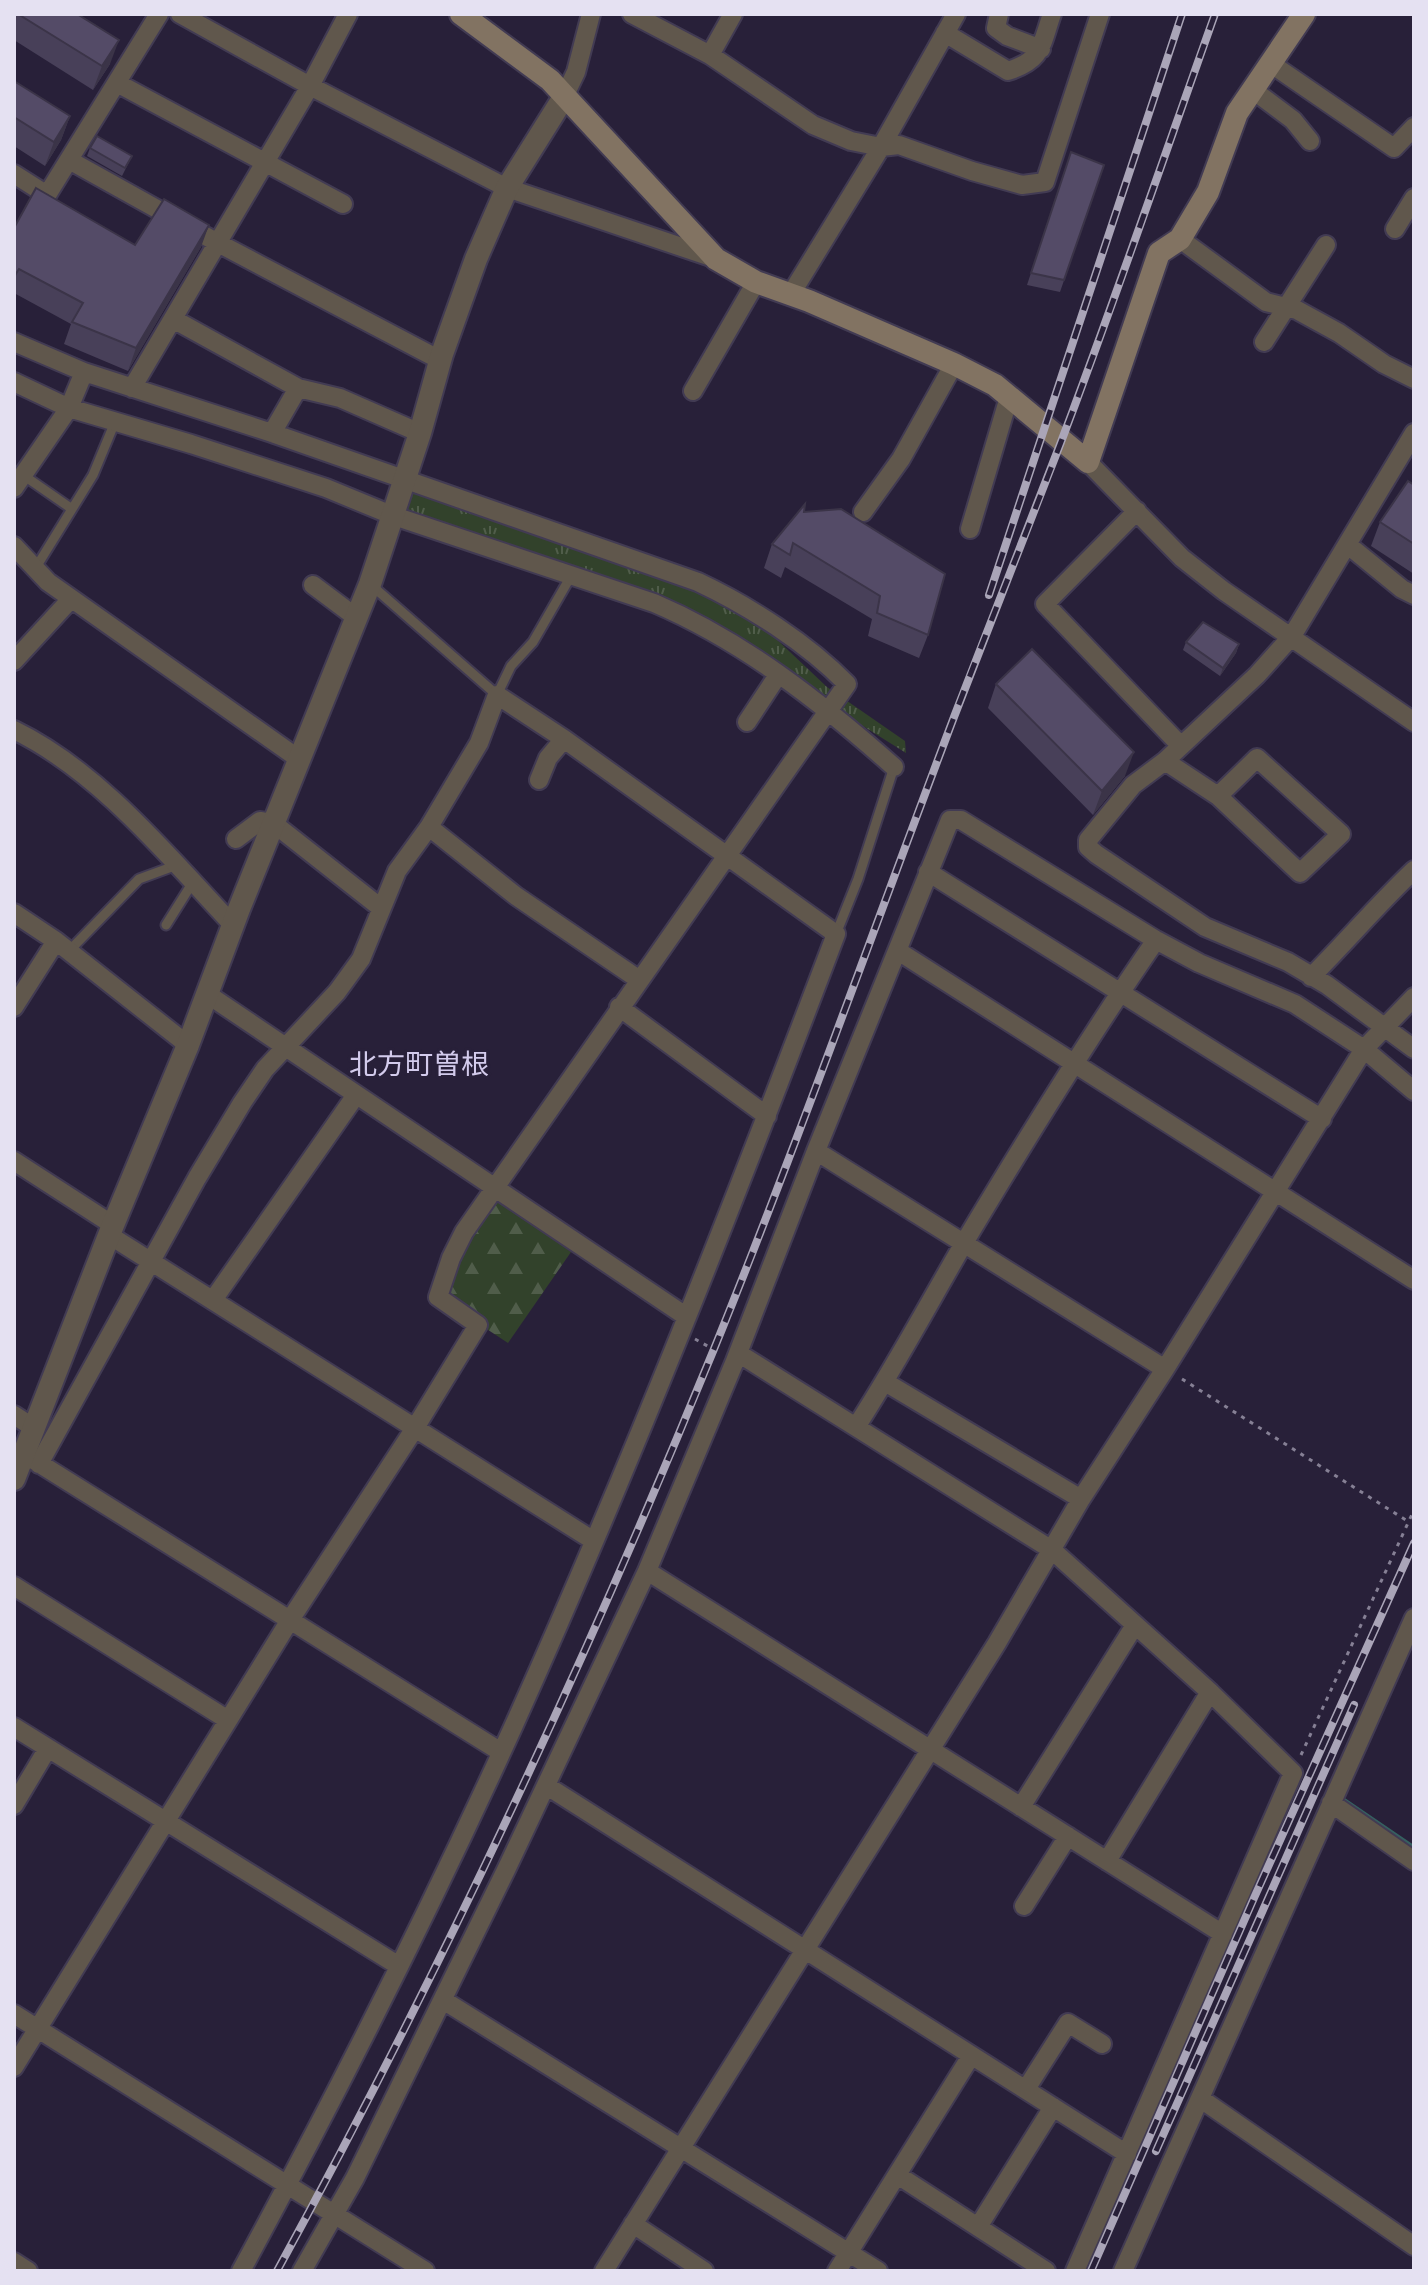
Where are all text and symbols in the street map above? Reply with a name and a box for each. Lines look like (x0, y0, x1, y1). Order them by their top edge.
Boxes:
district label: 北方町曽根 (349, 1046, 489, 1082)

